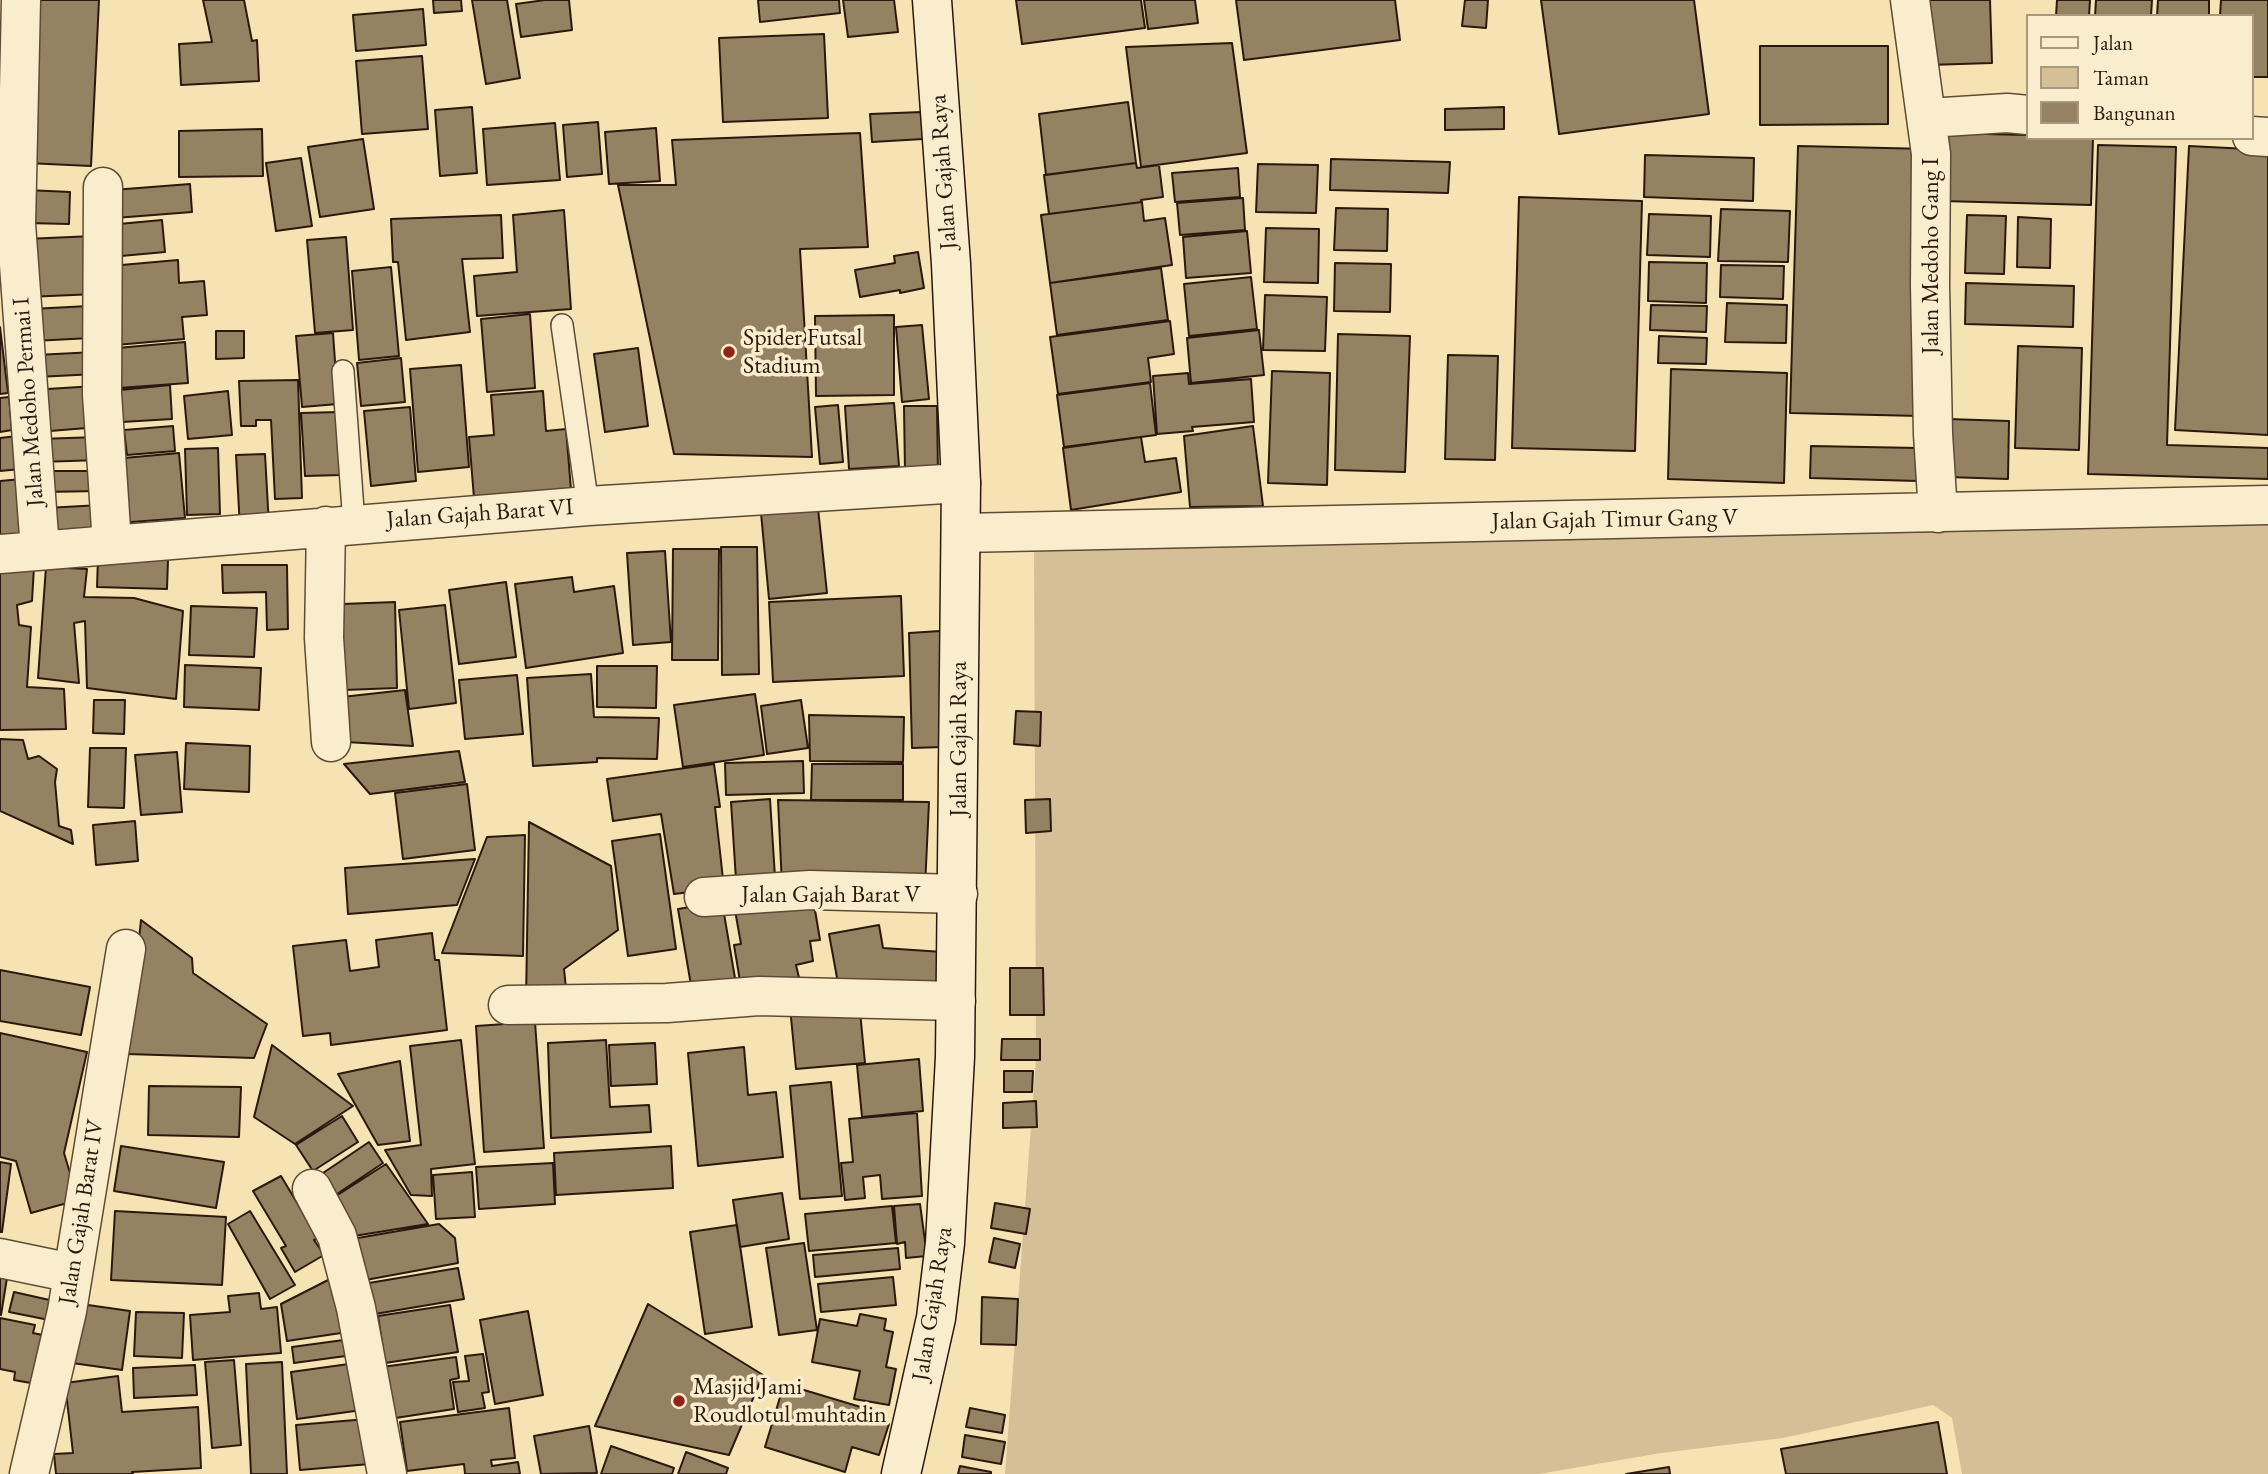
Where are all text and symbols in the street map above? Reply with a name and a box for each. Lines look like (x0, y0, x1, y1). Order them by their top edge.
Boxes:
legend (2026, 14, 2254, 140)
text: Jalan (2093, 29, 2133, 56)
text: Taman (2093, 64, 2149, 91)
street label: Jalan Gajah Raya (924, 93, 964, 251)
text: Bangunan (2093, 99, 2176, 126)
street label: Jalan Medoho Gang I (1917, 158, 1945, 354)
street label: Jalan Medoho Permai I (7, 296, 51, 508)
place label: Spider Futsal Stadium (743, 324, 862, 380)
marker: Spider Futsal Stadium (721, 344, 737, 360)
street label: Jalan Gajah Barat VI (386, 493, 574, 535)
street label: Jalan Gajah Timur Gang V (1491, 503, 1739, 537)
street label: Jalan Gajah Raya (945, 661, 973, 817)
street label: Jalan Gajah Barat V (741, 881, 921, 909)
street label: Jalan Gajah Barat IV (53, 1117, 111, 1307)
street label: Jalan Gajah Raya (907, 1225, 959, 1383)
place label: Masjid Jami Roudlotul muhtadin (693, 1373, 887, 1429)
marker: Masjid Jami Roudlotul muhtadin (671, 1393, 687, 1409)

